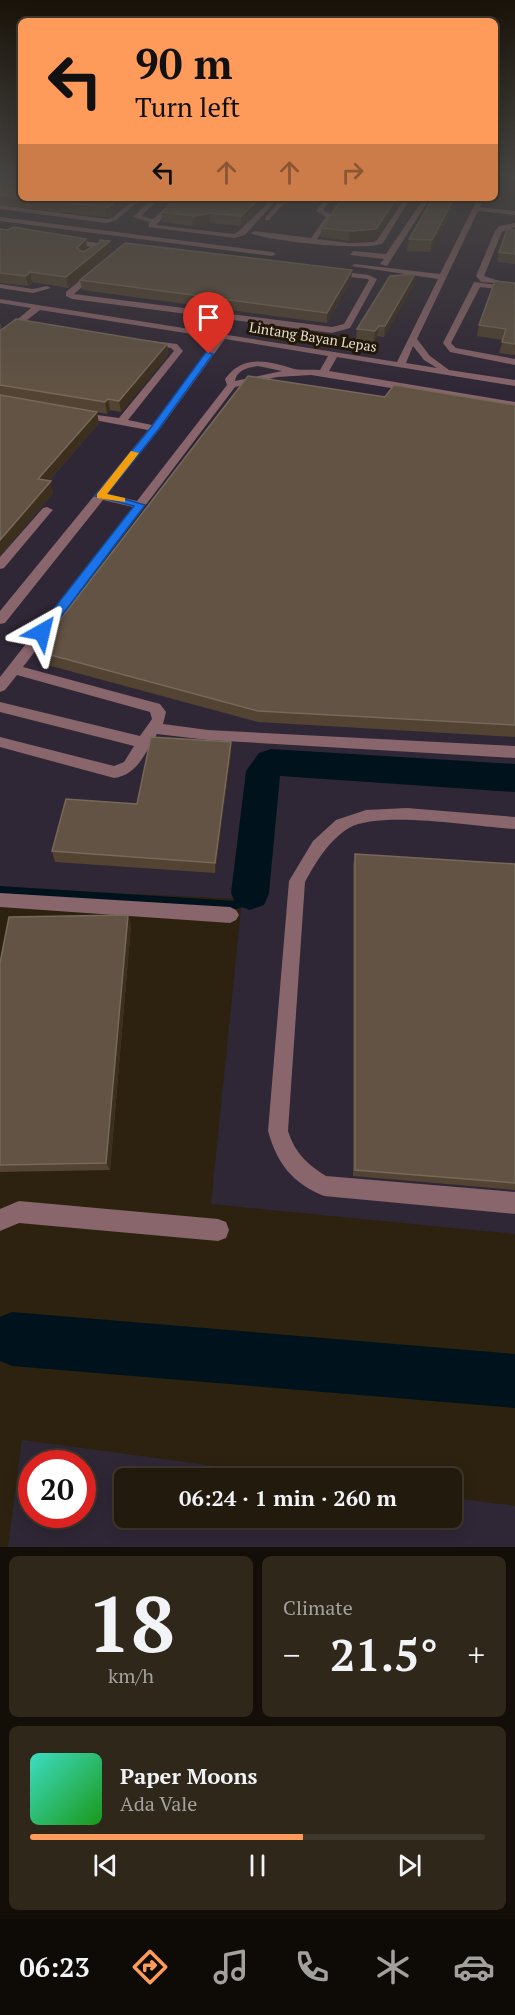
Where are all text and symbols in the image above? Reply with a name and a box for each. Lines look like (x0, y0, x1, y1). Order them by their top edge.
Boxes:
text: 90 m (135, 35, 233, 91)
icon: left (36, 42, 114, 120)
text: Turn left (135, 89, 240, 125)
icon: left (147, 156, 180, 189)
icon: ahead (210, 156, 243, 189)
icon: ahead (273, 156, 306, 189)
icon: right (336, 156, 369, 189)
pin (183, 292, 234, 354)
icon: arrive (192, 301, 225, 334)
street label: Lintang Bayan Lepas (248, 317, 378, 356)
position arrow (10, 600, 74, 664)
speed limit sign: 20 (18, 1450, 96, 1528)
text: 06:24 · 1 min · 260 m (179, 1483, 397, 1512)
text: 18 (87, 1571, 175, 1674)
text: Climate (283, 1594, 353, 1621)
text: 21.5° (330, 1624, 438, 1684)
text: − (283, 1633, 301, 1676)
text: + (467, 1633, 485, 1676)
text: km/h (108, 1662, 154, 1689)
text: Paper Moons (120, 1761, 258, 1790)
text: Ada Vale (120, 1790, 197, 1817)
icon: previous (89, 1849, 122, 1882)
icon: pause (241, 1849, 274, 1882)
icon: next (393, 1849, 426, 1882)
icon: directions (129, 1946, 171, 1988)
icon: music (210, 1946, 252, 1988)
icon: phone (291, 1946, 333, 1988)
icon: climate (372, 1946, 414, 1988)
icon: car (453, 1946, 495, 1988)
text: 06:23 (20, 1949, 90, 1985)

